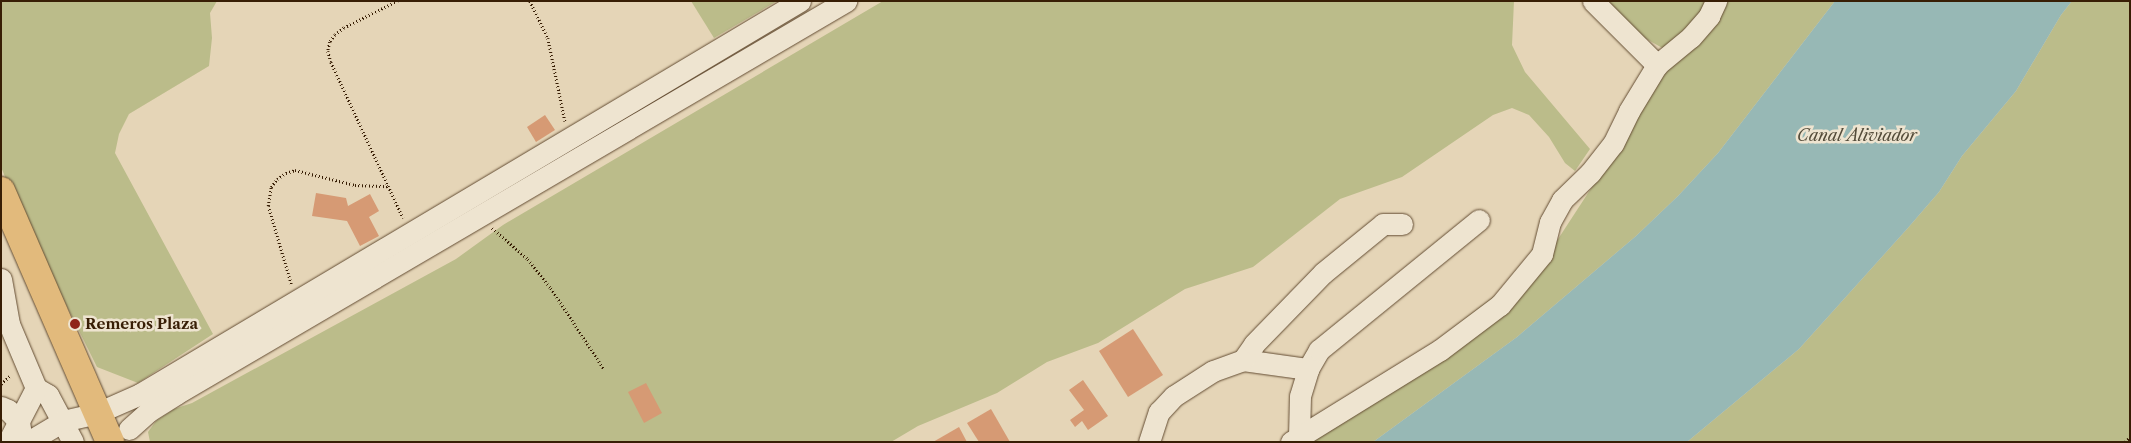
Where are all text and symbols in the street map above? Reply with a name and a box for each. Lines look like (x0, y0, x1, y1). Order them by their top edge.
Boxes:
water label: Canal Aliviador (1797, 125, 1917, 145)
place label: Remeros Plaza (85, 315, 198, 333)
marker: Remeros Plaza (69, 318, 81, 330)

